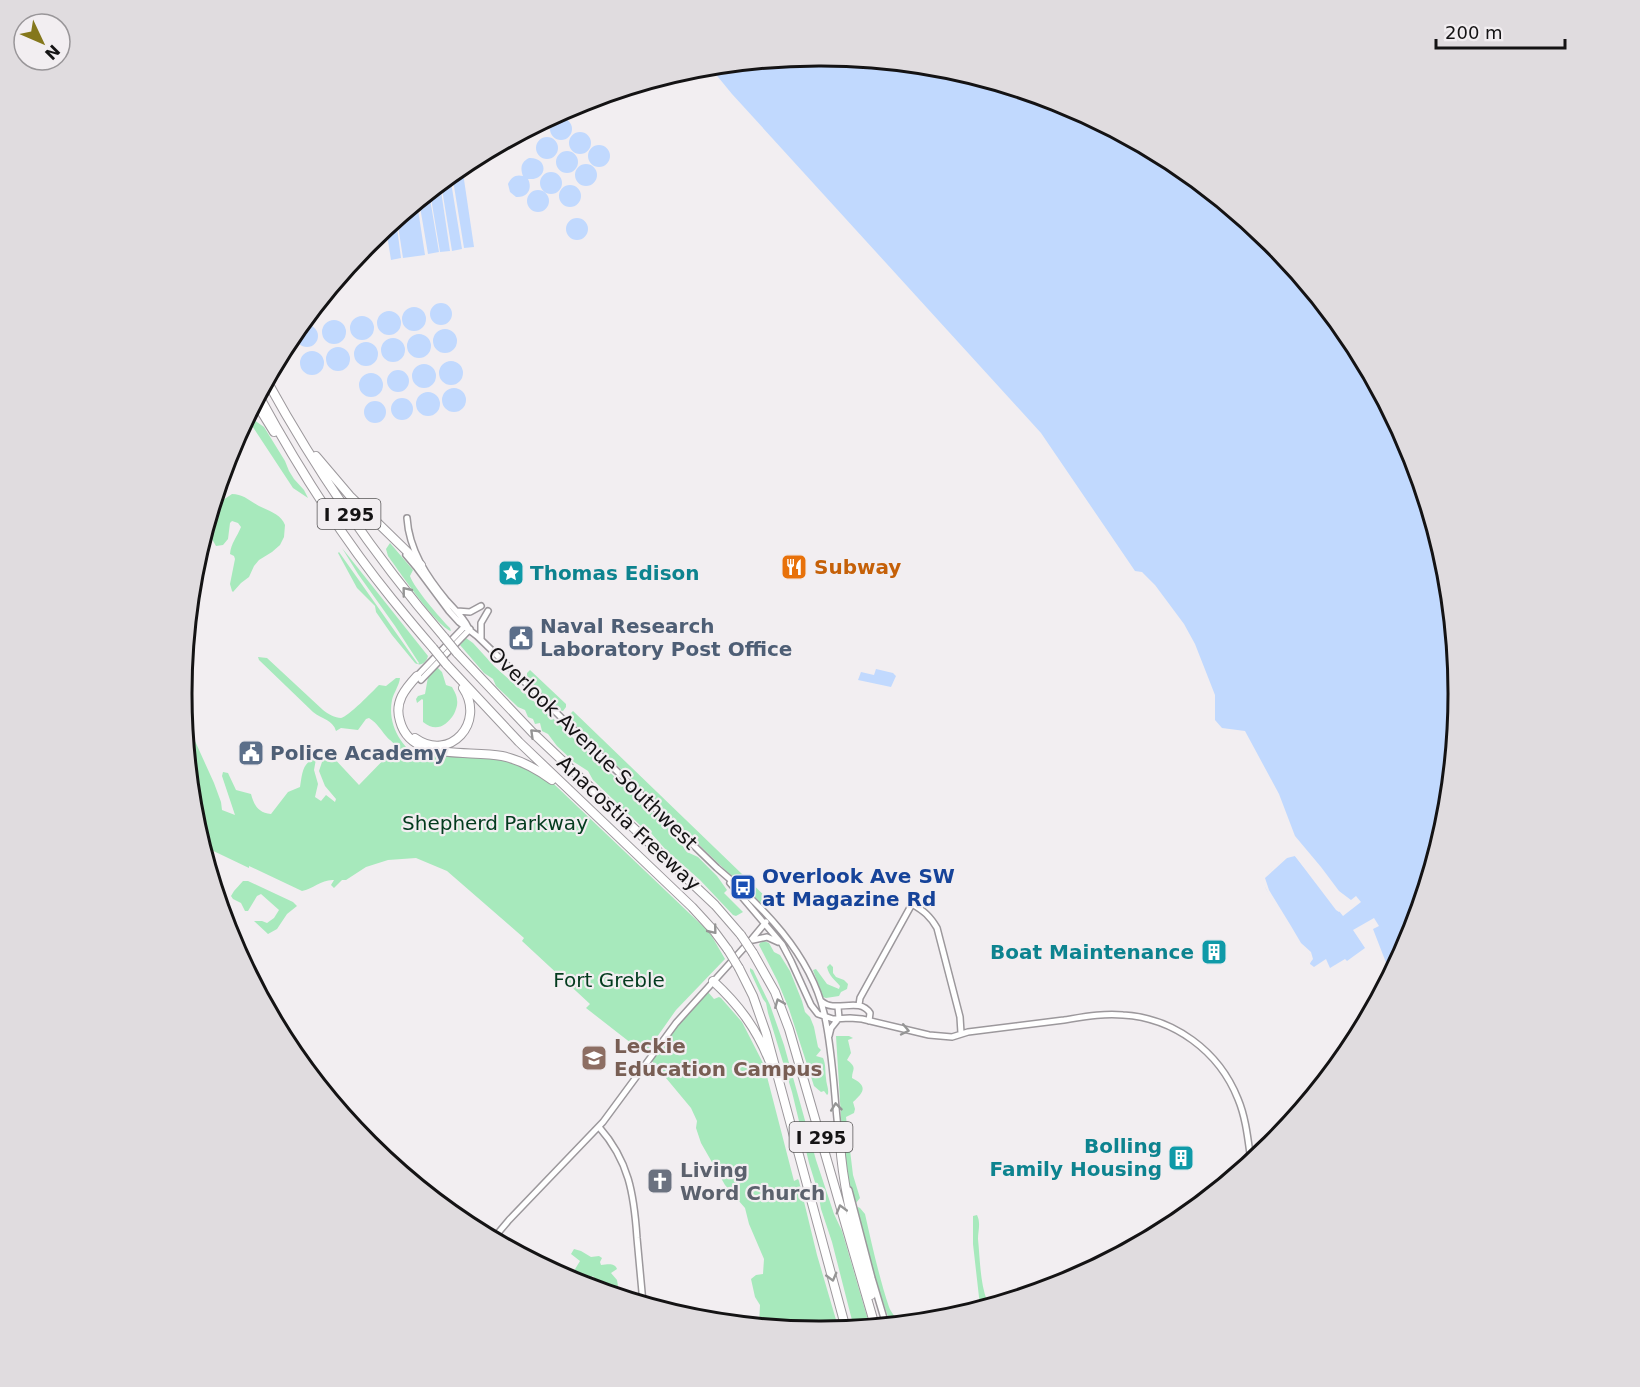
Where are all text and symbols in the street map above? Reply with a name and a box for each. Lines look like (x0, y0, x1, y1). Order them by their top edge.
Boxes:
north arrow (12, 12, 72, 72)
scale bar (1436, 12, 1565, 50)
text: 200 m (1445, 22, 1503, 43)
text: N (41, 41, 64, 63)
road number: I 295 (318, 499, 380, 529)
restaurant icon: Subway (779, 552, 809, 582)
place label: Subway (814, 555, 901, 579)
place icon: Thomas Edison (496, 558, 526, 588)
place label: Thomas Edison (530, 561, 700, 585)
one-way arrow (403, 587, 414, 598)
place label: Naval Research Laboratory Post Office (540, 614, 792, 661)
public building icon: Naval Research Laboratory Post Office (506, 623, 536, 653)
street label: Overlook Avenue Southwest (483, 641, 703, 855)
one-way arrow (530, 730, 541, 741)
public building icon: Police Academy (236, 738, 266, 768)
place label: Police Academy (270, 741, 447, 765)
street label: Anacostia Freeway (552, 750, 706, 896)
park label: Shepherd Parkway (402, 811, 588, 835)
place label: Overlook Ave SW at Magazine Rd (762, 864, 955, 911)
bus stop icon: Overlook Ave SW at Magazine Rd (728, 872, 758, 902)
one-way arrow (705, 923, 716, 934)
building icon: Boat Maintenance (1199, 937, 1229, 967)
place label: Boat Maintenance (990, 940, 1194, 964)
park label: Fort Greble (553, 968, 665, 992)
one-way arrow (774, 998, 786, 1009)
one-way arrow (900, 1023, 910, 1036)
place label: Leckie Education Campus (614, 1034, 822, 1081)
school or university icon: Leckie Education Campus (579, 1043, 609, 1073)
one-way arrow (830, 1102, 843, 1111)
road number: I 295 (790, 1122, 852, 1152)
place label: Bolling Family Housing (989, 1134, 1162, 1181)
building icon: Bolling Family Housing (1166, 1143, 1196, 1173)
place label: Living Word Church (680, 1158, 825, 1205)
church icon: Living Word Church (645, 1166, 675, 1196)
one-way arrow (836, 1204, 848, 1215)
one-way arrow (825, 1271, 837, 1282)

